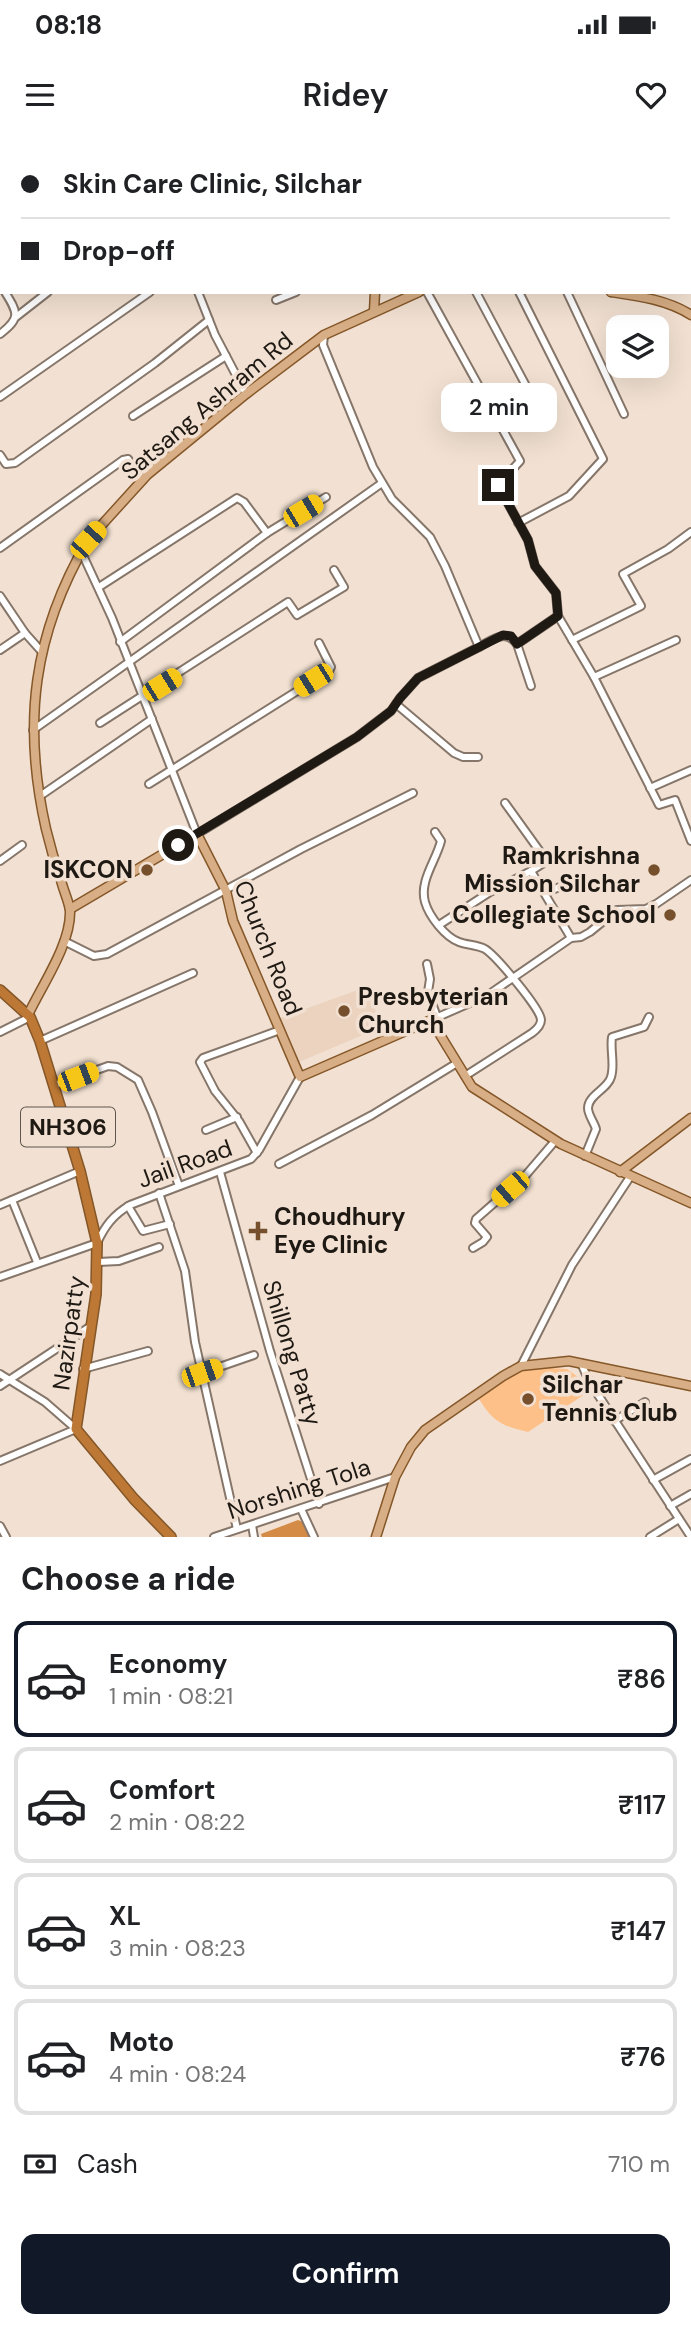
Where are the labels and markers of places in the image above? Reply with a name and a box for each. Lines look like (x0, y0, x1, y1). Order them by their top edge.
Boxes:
place label: Ramkrishna Mission Silchar (464, 840, 640, 899)
place label: ISKCON (44, 854, 133, 885)
marker: ISKCON (139, 862, 155, 878)
marker: Ramkrishna Mission Silchar (646, 862, 662, 878)
place label: Collegiate School (452, 899, 656, 930)
marker: Collegiate School (662, 907, 678, 923)
place label: Presbyterian Church (358, 981, 509, 1040)
marker: Presbyterian Church (336, 1003, 352, 1019)
place label: Choudhury Eye Clinic (274, 1201, 406, 1260)
marker: Choudhury Eye Clinic (248, 1221, 268, 1241)
place label: Silchar Tennis Club (542, 1369, 678, 1428)
marker: Silchar Tennis Club (520, 1391, 536, 1407)

